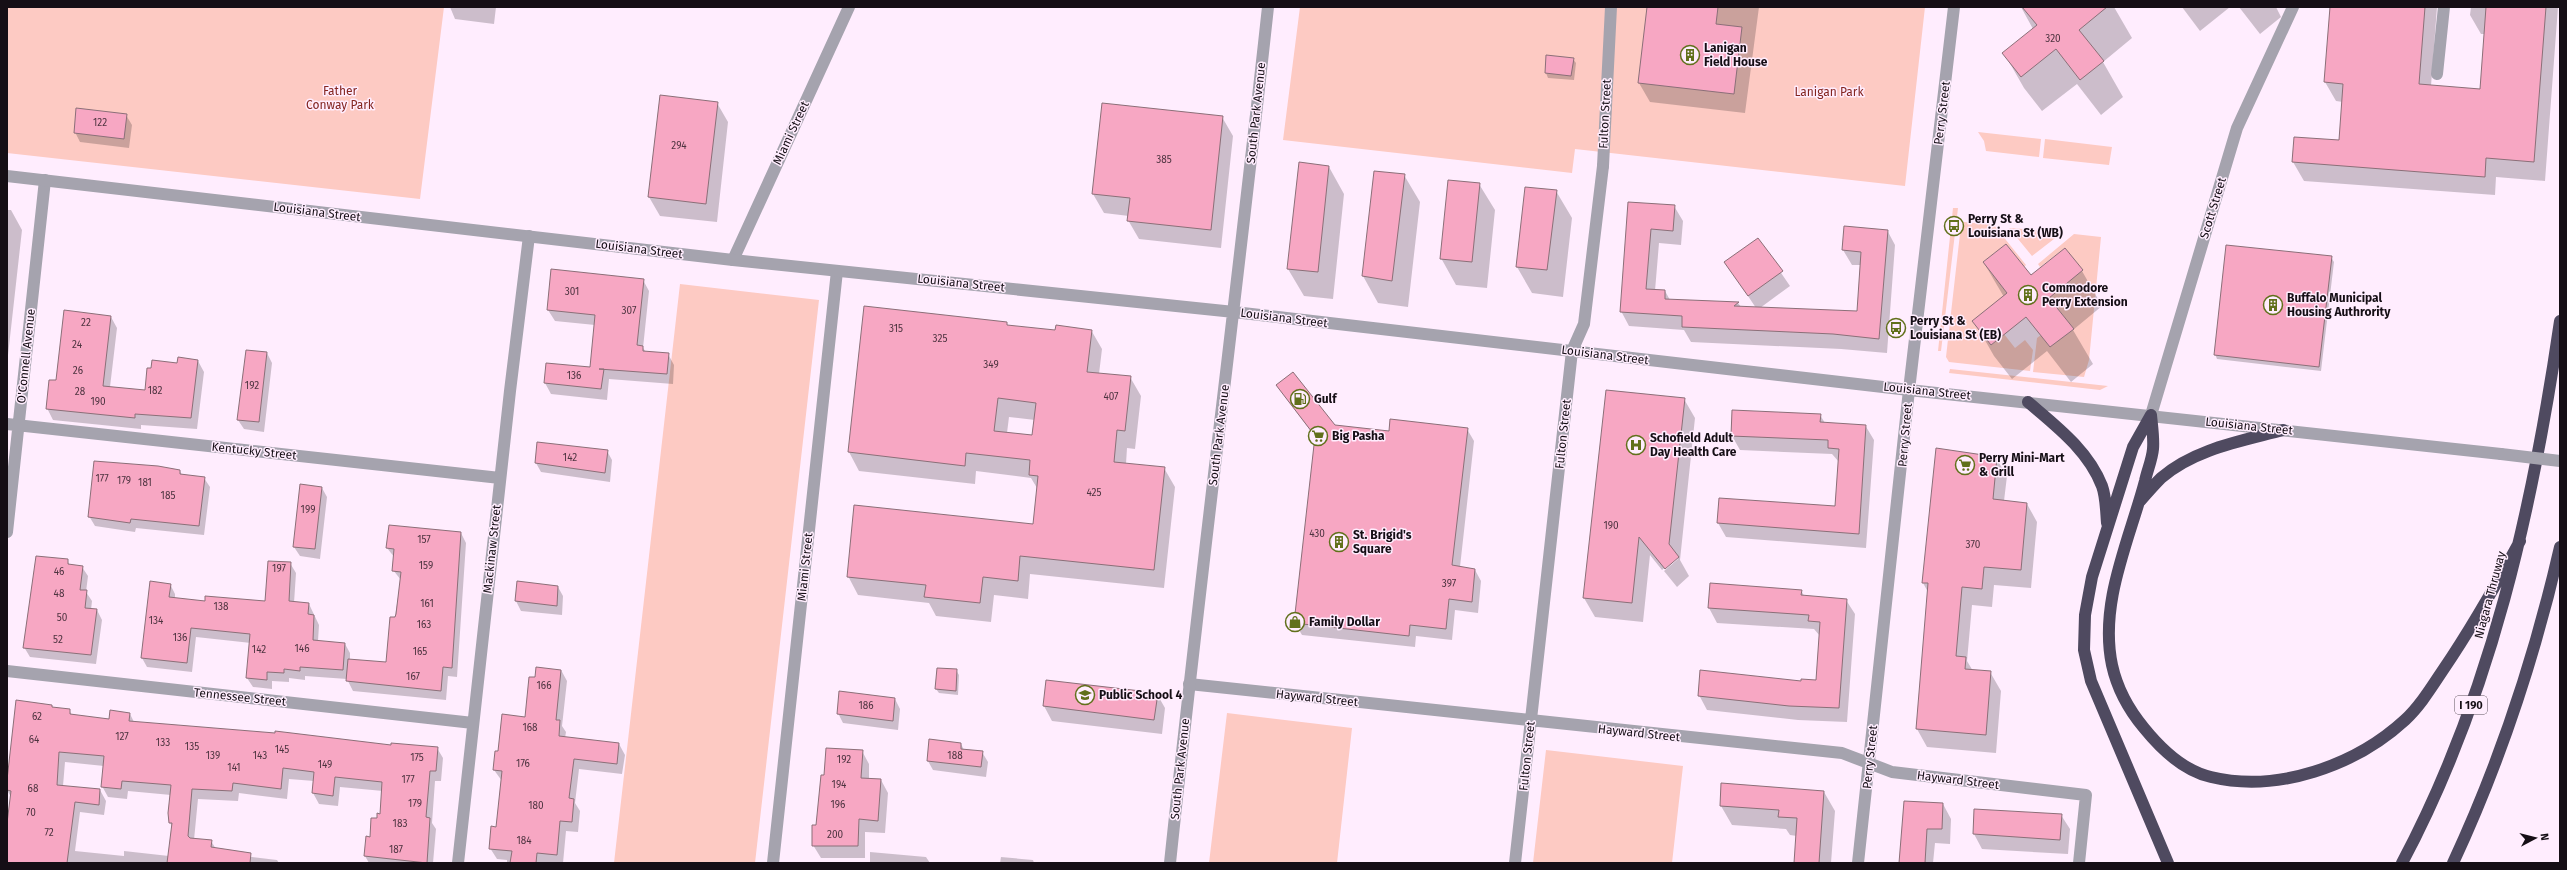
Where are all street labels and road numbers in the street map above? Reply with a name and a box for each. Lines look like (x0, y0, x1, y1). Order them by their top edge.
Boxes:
street label: South Park Avenue (1244, 62, 1268, 164)
street label: Fulton Street (1596, 78, 1614, 149)
street label: Perry Street (1931, 80, 1953, 146)
street label: Miami Street (770, 98, 812, 167)
street label: Scott Street (2197, 175, 2229, 240)
street label: Louisiana Street (273, 200, 362, 224)
street label: Louisiana Street (595, 237, 684, 261)
street label: Louisiana Street (917, 271, 1006, 295)
street label: Louisiana Street (1240, 306, 1329, 330)
street label: O'Connell Avenue (14, 308, 38, 404)
street label: Louisiana Street (1561, 343, 1650, 367)
street label: Louisiana Street (1883, 379, 1972, 403)
street label: South Park Avenue (1206, 384, 1232, 486)
street label: Fulton Street (1552, 398, 1574, 469)
street label: Perry Street (1895, 402, 1915, 468)
street label: Louisiana Street (2205, 414, 2294, 438)
street label: Kentucky Street (211, 440, 298, 462)
street label: Mackinaw Street (480, 503, 504, 594)
street label: Miami Street (794, 531, 816, 602)
street label: Niagara Thruway (2472, 550, 2508, 640)
street label: Tennessee Street (193, 685, 287, 709)
street label: Hayward Street (1275, 687, 1359, 709)
road number: I 190 (2455, 696, 2487, 714)
street label: South Park Avenue (1168, 718, 1192, 820)
street label: Fulton Street (1516, 720, 1538, 791)
street label: Hayward Street (1597, 722, 1681, 744)
street label: Perry Street (1860, 724, 1880, 790)
street label: Hayward Street (1916, 768, 2000, 792)

